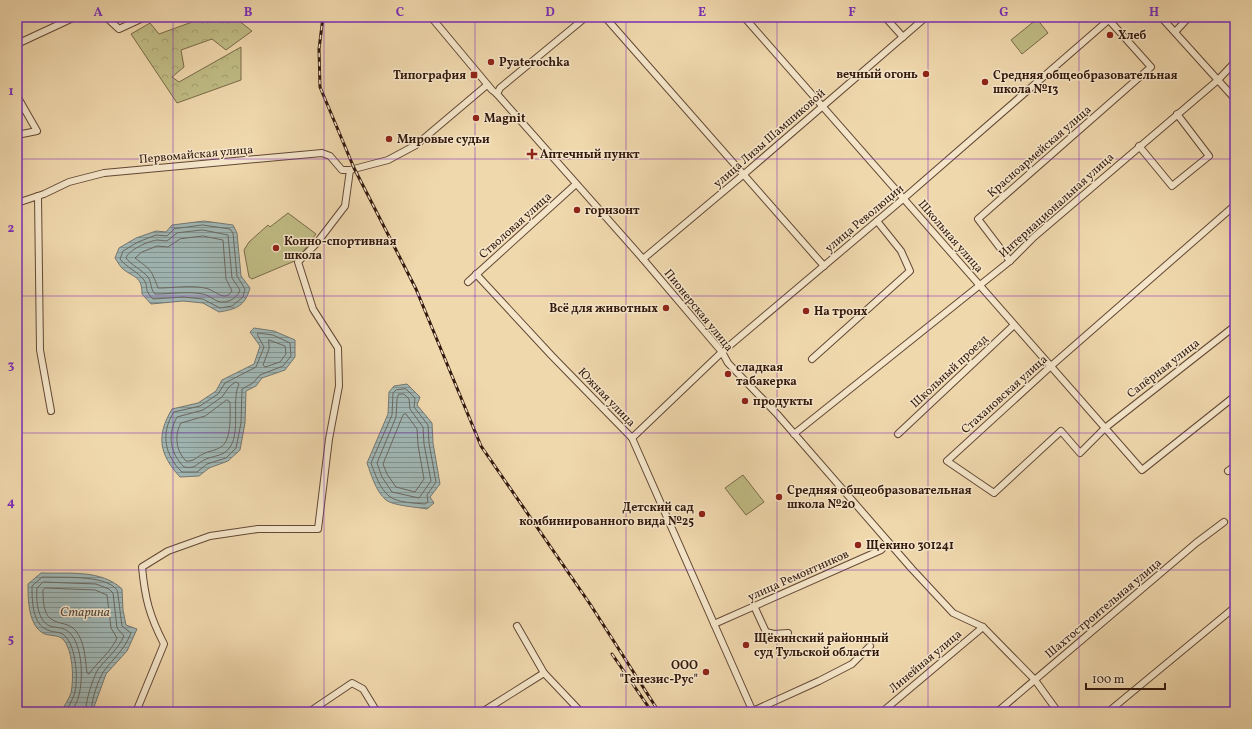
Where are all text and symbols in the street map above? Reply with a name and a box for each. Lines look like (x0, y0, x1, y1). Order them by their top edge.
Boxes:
text: A (93, 4, 103, 22)
text: B (244, 4, 253, 22)
text: C (396, 4, 404, 22)
text: D (545, 4, 555, 22)
text: E (698, 4, 706, 22)
text: F (848, 4, 856, 22)
text: G (999, 4, 1009, 22)
text: H (1149, 4, 1159, 22)
place label: Хлеб (1118, 28, 1147, 44)
marker: Хлеб (1105, 30, 1115, 40)
place label: Pyaterochka (499, 55, 570, 71)
marker: Pyaterochka (486, 57, 496, 67)
place label: вечный огонь (836, 67, 918, 83)
place label: Типография (393, 68, 466, 84)
place label: Средняя общеобразовательная школа №13 (993, 68, 1178, 98)
marker: вечный огонь (921, 69, 931, 79)
marker: Типография (469, 70, 479, 80)
marker: Средняя общеобразовательная школа №13 (980, 77, 990, 87)
text: 1 (8, 83, 14, 101)
street label: улица Лизы Шамшиковой (710, 86, 829, 192)
street label: Красноармейская улица (984, 102, 1095, 201)
place label: Magnit (484, 111, 526, 127)
marker: Magnit (471, 113, 481, 123)
place label: Мировые судьи (397, 132, 490, 148)
marker: Мировые судьи (384, 134, 394, 144)
street label: Первомайская улица (138, 142, 254, 168)
place label: Аптечный пункт (540, 147, 640, 163)
marker: Аптечный пункт (527, 149, 537, 159)
street label: Интернациональная улица (996, 150, 1118, 262)
street label: улица Революции (822, 181, 907, 257)
street label: Стволовая улица (476, 189, 555, 263)
street label: Школьная улица (914, 197, 987, 277)
place label: горизонт (585, 203, 640, 219)
marker: горизонт (572, 205, 582, 215)
text: 2 (8, 220, 15, 238)
place label: Конно-спортивная школа (284, 234, 397, 264)
marker: Конно-спортивная школа (271, 243, 281, 253)
street label: Пионерская улица (660, 266, 737, 355)
place label: Всё для животных (549, 301, 658, 317)
marker: Всё для животных (661, 303, 671, 313)
place label: На троих (814, 304, 868, 320)
marker: На троих (801, 306, 811, 316)
street label: Школьный проезд (907, 331, 992, 412)
street label: Сапёрная улица (1124, 335, 1203, 402)
street label: Стахановская улица (958, 352, 1051, 438)
text: 3 (8, 357, 15, 375)
place label: сладкая табакерка (736, 360, 797, 390)
street label: Южная улица (574, 365, 639, 431)
marker: сладкая табакерка (723, 369, 733, 379)
place label: продукты (753, 394, 813, 410)
marker: продукты (740, 396, 750, 406)
place label: Средняя общеобразовательная школа №20 (787, 483, 972, 513)
marker: Средняя общеобразовательная школа №20 (774, 492, 784, 502)
text: 4 (7, 494, 15, 512)
place label: Детский сад комбинированного вида №25 (519, 500, 695, 530)
marker: Детский сад комбинированного вида №25 (697, 509, 707, 519)
place label: Щекино 301241 (866, 538, 954, 554)
marker: Щекино 301241 (853, 540, 863, 550)
street label: улица Ремонтников (745, 546, 852, 605)
street label: Шахтостроительная улица (1042, 555, 1165, 662)
water label: Cтарина (60, 604, 110, 622)
street label: Линейная улица (886, 626, 966, 697)
text: 5 (8, 631, 14, 649)
place label: Щёкинский районный суд Тульской области (754, 631, 889, 661)
marker: Щёкинский районный суд Тульской области (741, 640, 751, 650)
place label: ООО "Генезис-Рус" (619, 658, 698, 688)
scale bar (1086, 665, 1165, 691)
marker: ООО "Генезис-Рус" (701, 667, 711, 677)
text: 100 m (1092, 672, 1125, 688)

